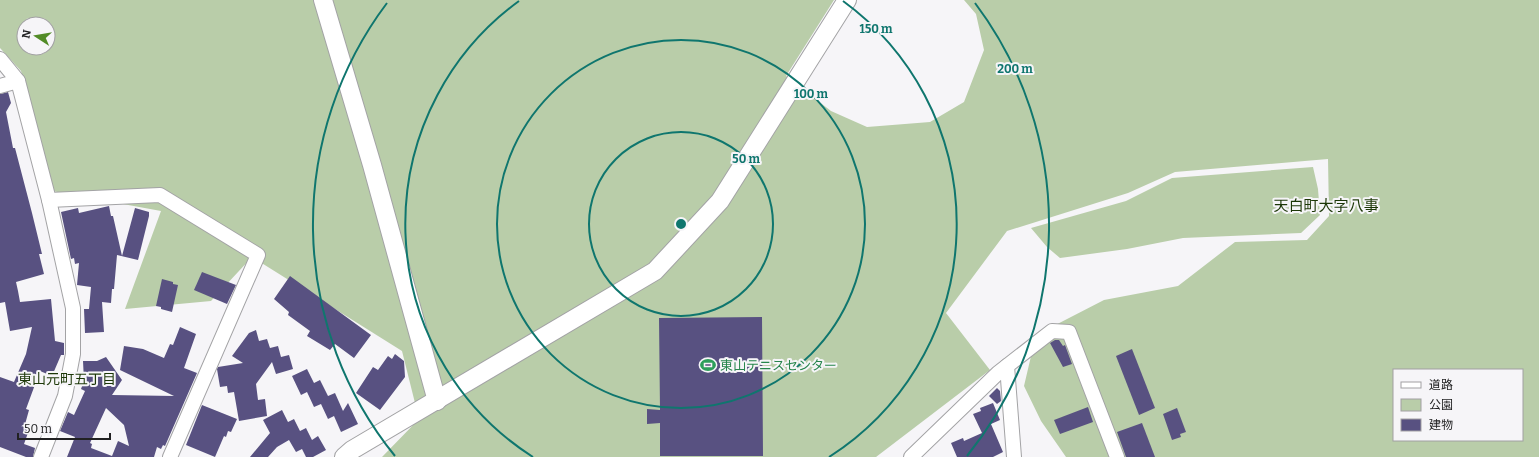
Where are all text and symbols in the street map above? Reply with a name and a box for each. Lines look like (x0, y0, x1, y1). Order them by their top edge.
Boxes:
north arrow (16, 16, 56, 56)
text: 150 m (860, 22, 893, 36)
text: N (19, 28, 34, 40)
text: 200 m (997, 62, 1033, 76)
text: 100 m (794, 87, 829, 101)
text: 50 m (732, 152, 760, 166)
district label: 天白町大字八事 (1273, 197, 1379, 215)
centre of rings (674, 217, 688, 231)
sports icon: 東山テニスセンター (699, 356, 717, 374)
place label: 東山テニスセンター (720, 358, 837, 373)
legend (1393, 369, 1523, 441)
district label: 東山元町五丁目 (18, 371, 116, 388)
text: 道路 (1429, 378, 1453, 392)
text: 公園 (1429, 398, 1453, 412)
scale bar (18, 415, 110, 441)
text: 建物 (1429, 418, 1453, 432)
text: 50 m (24, 422, 53, 436)

